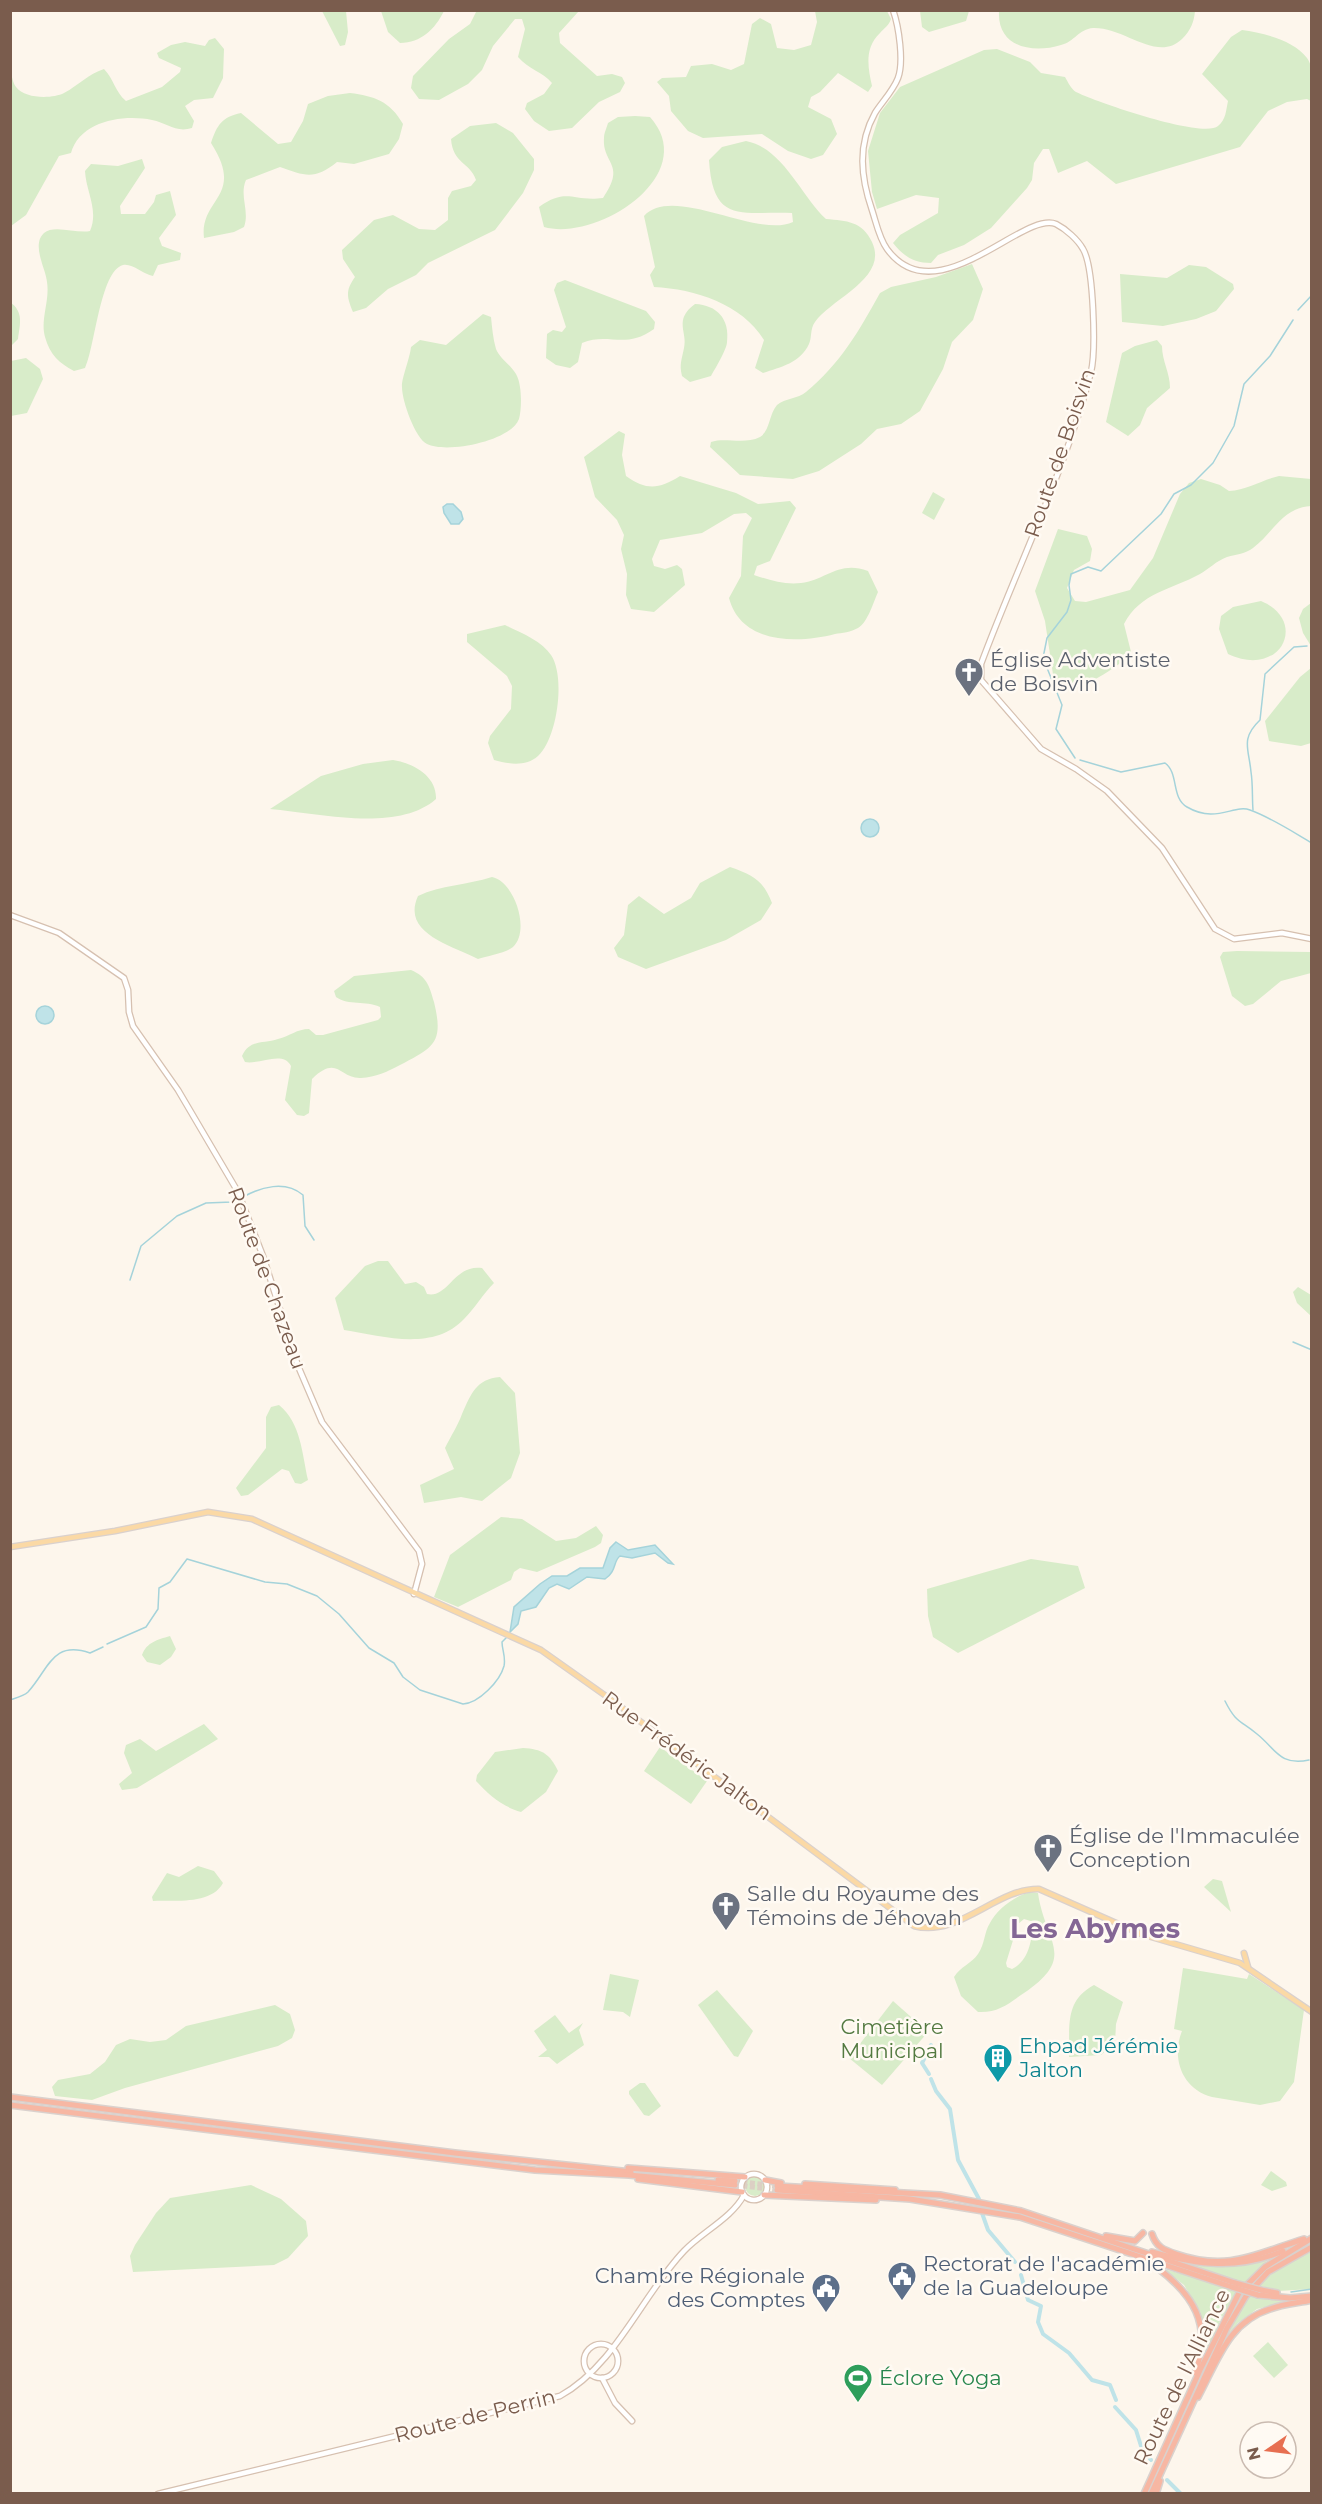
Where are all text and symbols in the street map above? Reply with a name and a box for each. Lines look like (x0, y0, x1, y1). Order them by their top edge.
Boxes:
street label: Route de Boisvin (1019, 365, 1100, 541)
place label: Église Adventiste de Boisvin (990, 647, 1170, 696)
church icon: Église Adventiste de Boisvin (953, 656, 985, 698)
street label: Route de Chazeau (223, 1183, 312, 1372)
street label: Rue Frédéric Jalton (598, 1686, 777, 1825)
place label: Église de l'Immaculée Conception (1069, 1823, 1300, 1872)
church icon: Église de l'Immaculée Conception (1032, 1832, 1064, 1874)
place label: Salle du Royaume des Témoins de Jéhovah (747, 1881, 979, 1930)
church icon: Salle du Royaume des Témoins de Jéhovah (710, 1890, 742, 1932)
district label: Les Abymes (1010, 1912, 1180, 1945)
park label: Cimetière Municipal (840, 2014, 944, 2063)
place label: Ehpad Jérémie Jalton (1018, 2033, 1178, 2082)
building icon: Ehpad Jérémie Jalton (982, 2042, 1014, 2084)
place label: Rectorat de l'académie de la Guadeloupe (923, 2251, 1165, 2300)
public building icon: Rectorat de l'académie de la Guadeloupe (886, 2260, 918, 2302)
place label: Chambre Régionale des Comptes (595, 2263, 805, 2312)
public building icon: Chambre Régionale des Comptes (810, 2272, 842, 2314)
street label: Route de l'Alliance (1128, 2285, 1235, 2469)
sports icon: Éclore Yoga (842, 2362, 874, 2404)
place label: Éclore Yoga (879, 2365, 1002, 2390)
street label: Route de Perrin (392, 2383, 558, 2448)
north arrow (1238, 2420, 1298, 2480)
text: N (1243, 2445, 1265, 2462)

